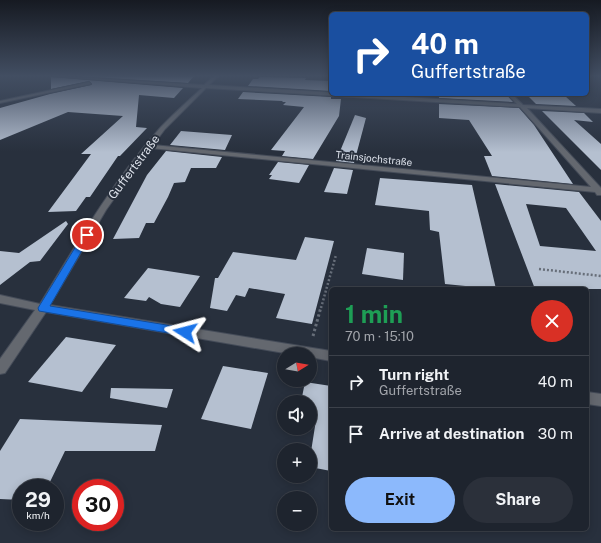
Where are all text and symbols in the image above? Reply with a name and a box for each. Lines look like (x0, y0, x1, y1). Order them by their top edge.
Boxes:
text: 40 m (411, 27, 479, 60)
icon: right (345, 28, 397, 80)
text: Guffertstraße (411, 61, 526, 82)
street label: Guffertstraße (105, 132, 163, 202)
street label: Trainsjochstraße (335, 148, 413, 168)
pin (70, 218, 104, 252)
icon: arrive (76, 224, 98, 246)
text: 1 min (345, 300, 403, 328)
button: close (531, 300, 573, 342)
position arrow (164, 311, 206, 353)
text: 70 m · 15:10 (345, 329, 414, 344)
north arrow (277, 347, 317, 387)
map controls (277, 347, 317, 531)
text: Turn right (379, 366, 449, 383)
icon: right (345, 371, 367, 393)
text: 40 m (538, 373, 573, 390)
text: Guffertstraße (379, 383, 462, 398)
button: sound (277, 395, 317, 435)
icon: arrive (345, 423, 367, 445)
text: Arrive at destination (379, 425, 524, 442)
text: 30 m (538, 425, 573, 442)
button: + (277, 443, 317, 483)
button: Exit (345, 477, 455, 523)
button: Share (463, 477, 573, 523)
speed limit sign: 30 (72, 479, 124, 531)
text: 29 (25, 488, 51, 512)
button: − (277, 491, 317, 531)
text: km/h (26, 509, 50, 521)

